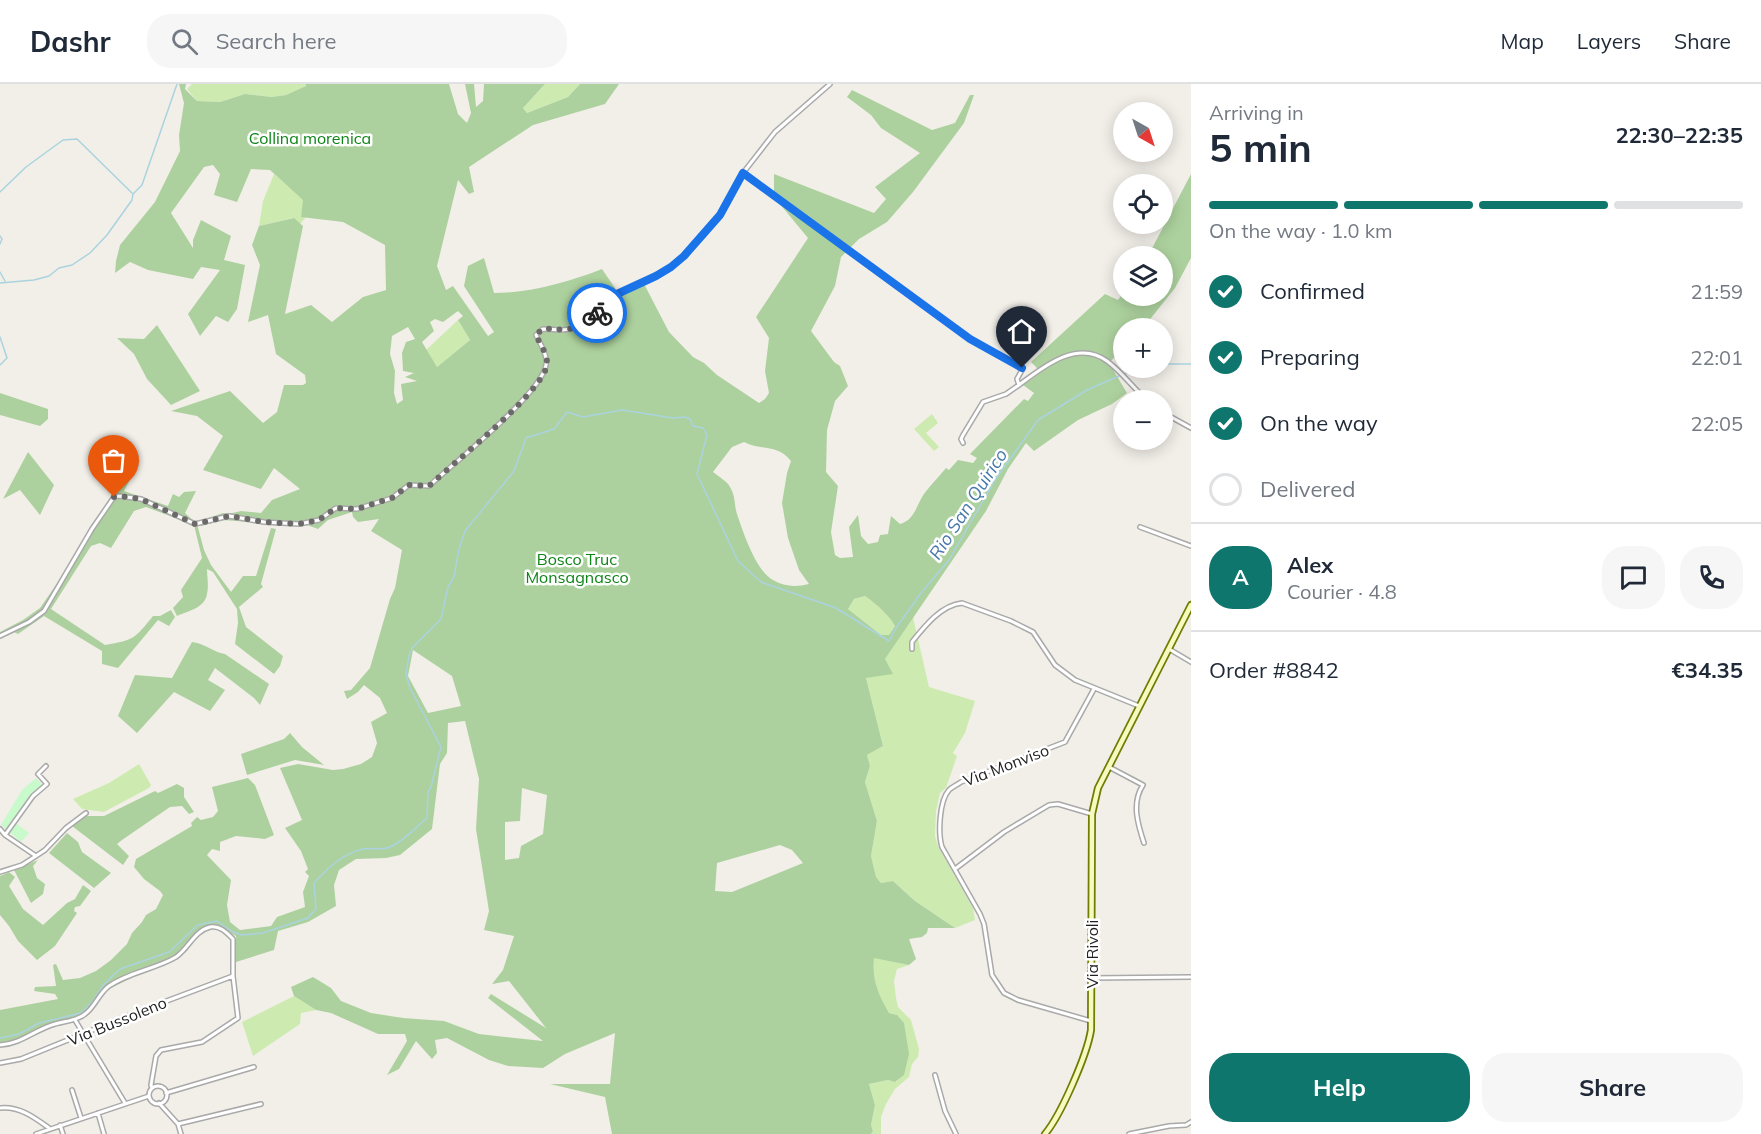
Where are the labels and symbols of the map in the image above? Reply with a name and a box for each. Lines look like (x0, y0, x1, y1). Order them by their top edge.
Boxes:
north arrow (1113, 102, 1173, 162)
park label: Collina morenica (249, 128, 371, 148)
courier (567, 283, 627, 343)
pin (996, 306, 1047, 368)
pin (88, 435, 139, 497)
water label: Rio San Quirico (924, 444, 1012, 564)
park label: Bosco Truc Monsagnasco (525, 549, 629, 587)
street label: Via Monviso (960, 739, 1052, 791)
street label: Via Rivoli (1082, 920, 1102, 988)
street label: Via Bussoleno (65, 992, 169, 1050)

